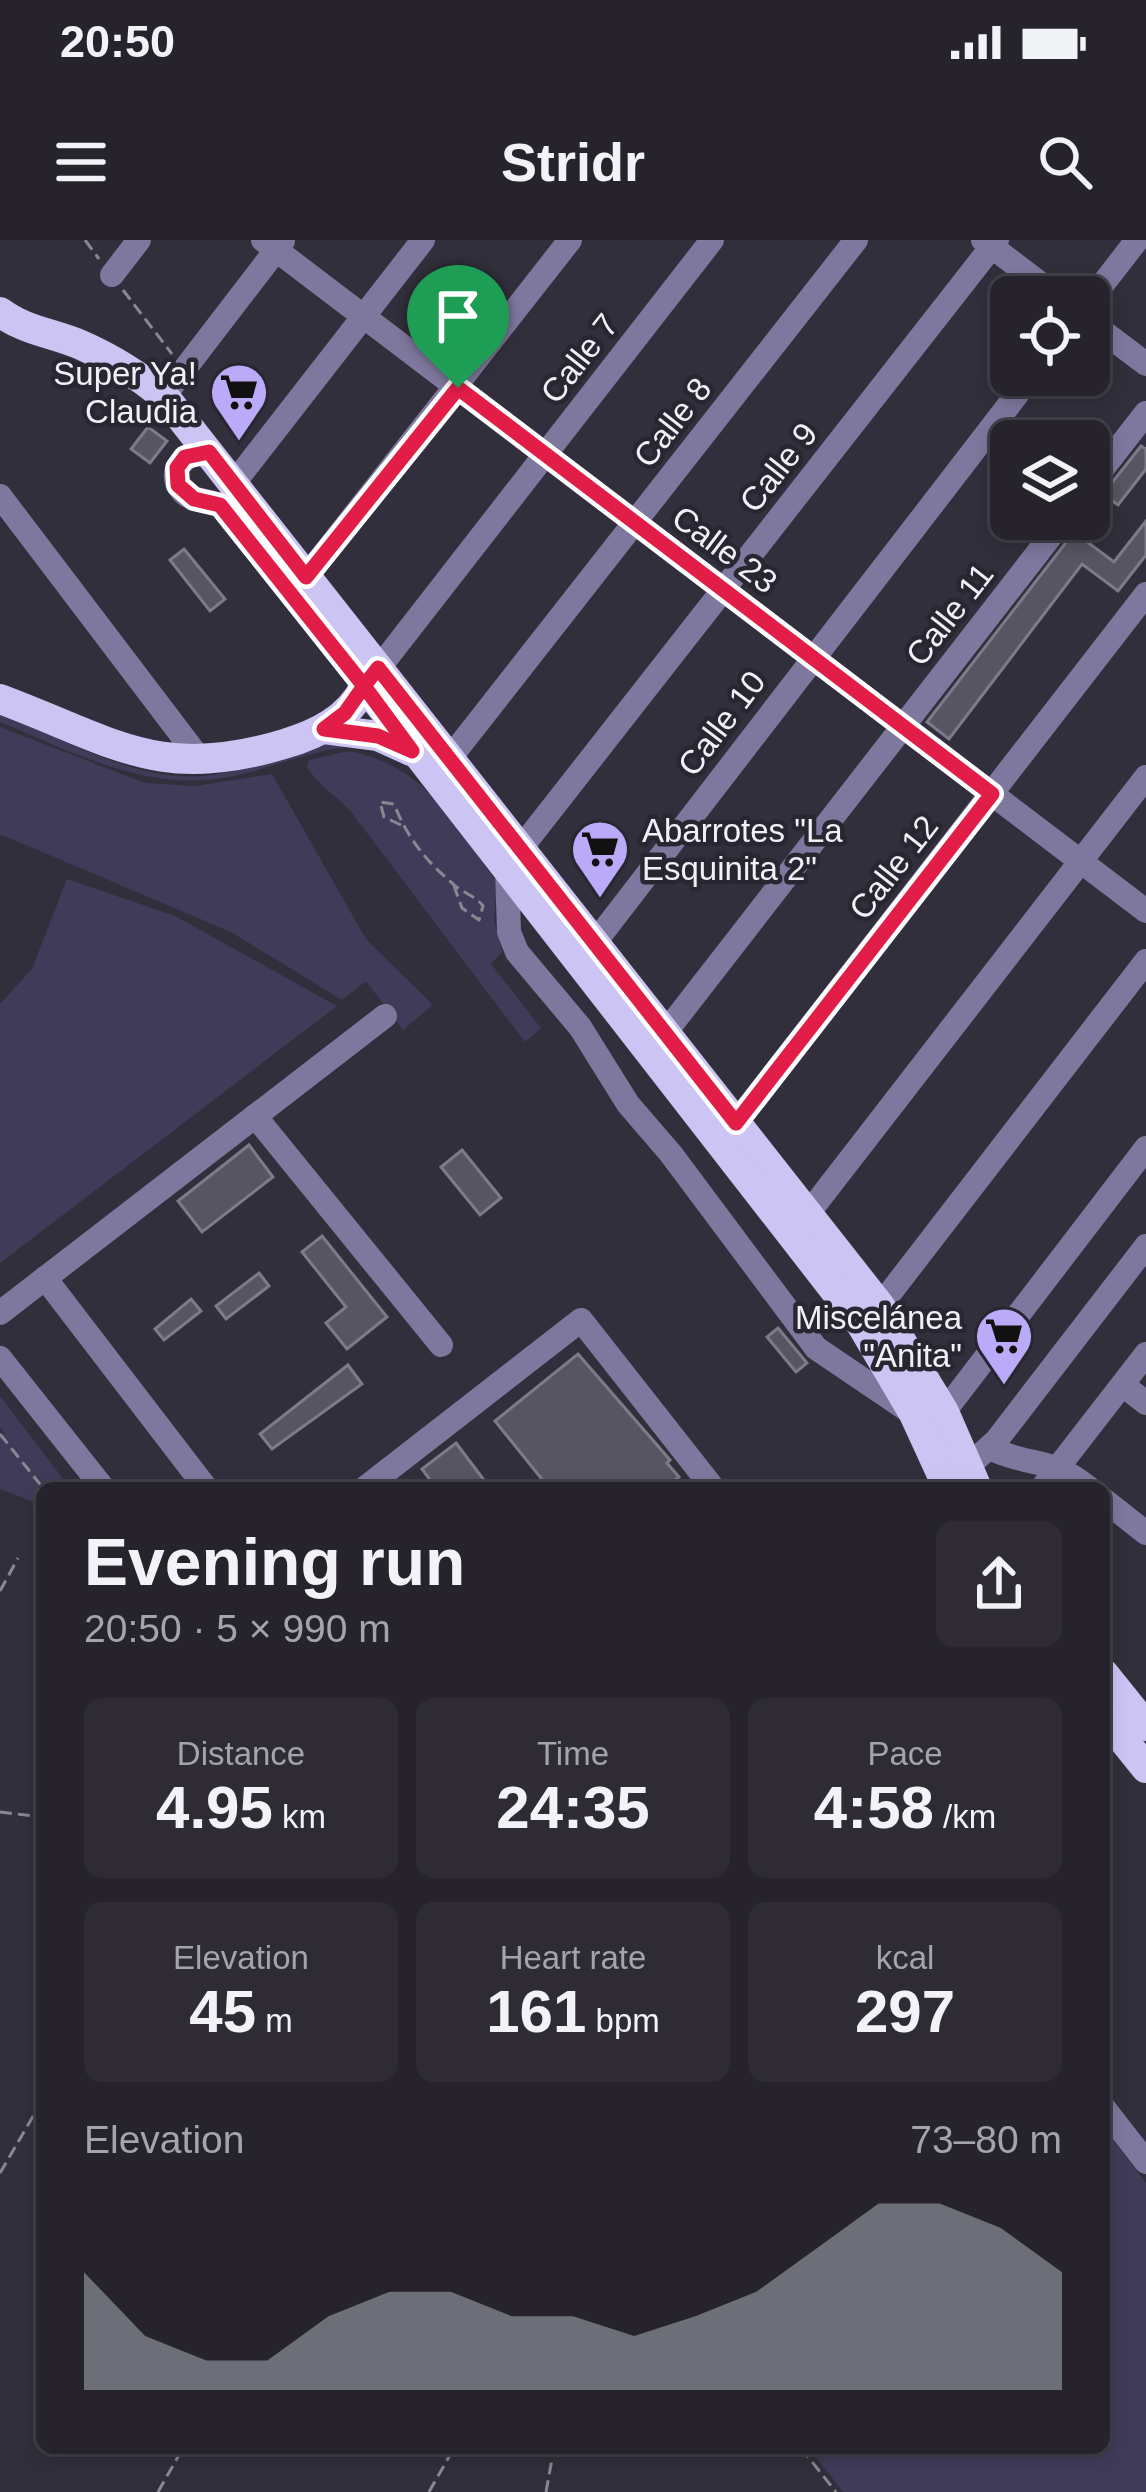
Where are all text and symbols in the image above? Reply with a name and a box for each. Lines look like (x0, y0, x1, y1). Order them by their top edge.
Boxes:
text: 20:50 (60, 16, 175, 67)
icon: menu (48, 129, 114, 195)
icon: search (1032, 129, 1098, 195)
text: Stridr (501, 132, 645, 192)
pin (407, 265, 509, 388)
map controls (990, 276, 1110, 540)
button: locate (990, 276, 1110, 396)
icon: arrive (425, 283, 491, 349)
street label: Calle 7 (533, 306, 626, 410)
place label: Super Ya! Claudia (53, 355, 198, 430)
supermarket icon: Super Ya! Claudia (208, 361, 270, 443)
street label: Calle 8 (626, 370, 719, 474)
street label: Calle 9 (732, 415, 825, 519)
button: layers (990, 420, 1110, 540)
street label: Calle 23 (665, 498, 784, 601)
street label: Calle 11 (898, 556, 1000, 672)
street label: Calle 10 (670, 664, 773, 783)
street label: Calle 12 (842, 808, 945, 926)
place label: Abarrotes "La Esquinita 2" (642, 812, 843, 887)
supermarket icon: Abarrotes "La Esquinita 2" (569, 818, 631, 900)
place label: Miscelánea "Anita" (795, 1299, 963, 1374)
supermarket icon: Miscelánea "Anita" (973, 1305, 1035, 1387)
button: share (936, 1521, 1062, 1647)
text: Evening run (84, 1525, 465, 1599)
text: 20:50 · 5 × 990 m (84, 1607, 391, 1650)
text: Distance (177, 1735, 305, 1772)
text: Time (537, 1735, 609, 1772)
text: Pace (867, 1735, 943, 1772)
text: 4.95 (156, 1774, 273, 1841)
text: 24:35 (496, 1774, 650, 1841)
text: 4:58 (814, 1774, 934, 1841)
text: km (273, 1798, 326, 1835)
text: /km (934, 1798, 996, 1835)
text: Elevation (173, 1939, 309, 1976)
text: Heart rate (500, 1939, 646, 1976)
text: kcal (876, 1939, 934, 1976)
text: 45 (189, 1978, 256, 2045)
text: 161 (486, 1978, 586, 2045)
text: 297 (855, 1978, 955, 2045)
text: m (256, 2002, 293, 2039)
text: bpm (586, 2002, 660, 2039)
text: Elevation (84, 2118, 244, 2161)
text: 73–80 m (910, 2118, 1062, 2161)

